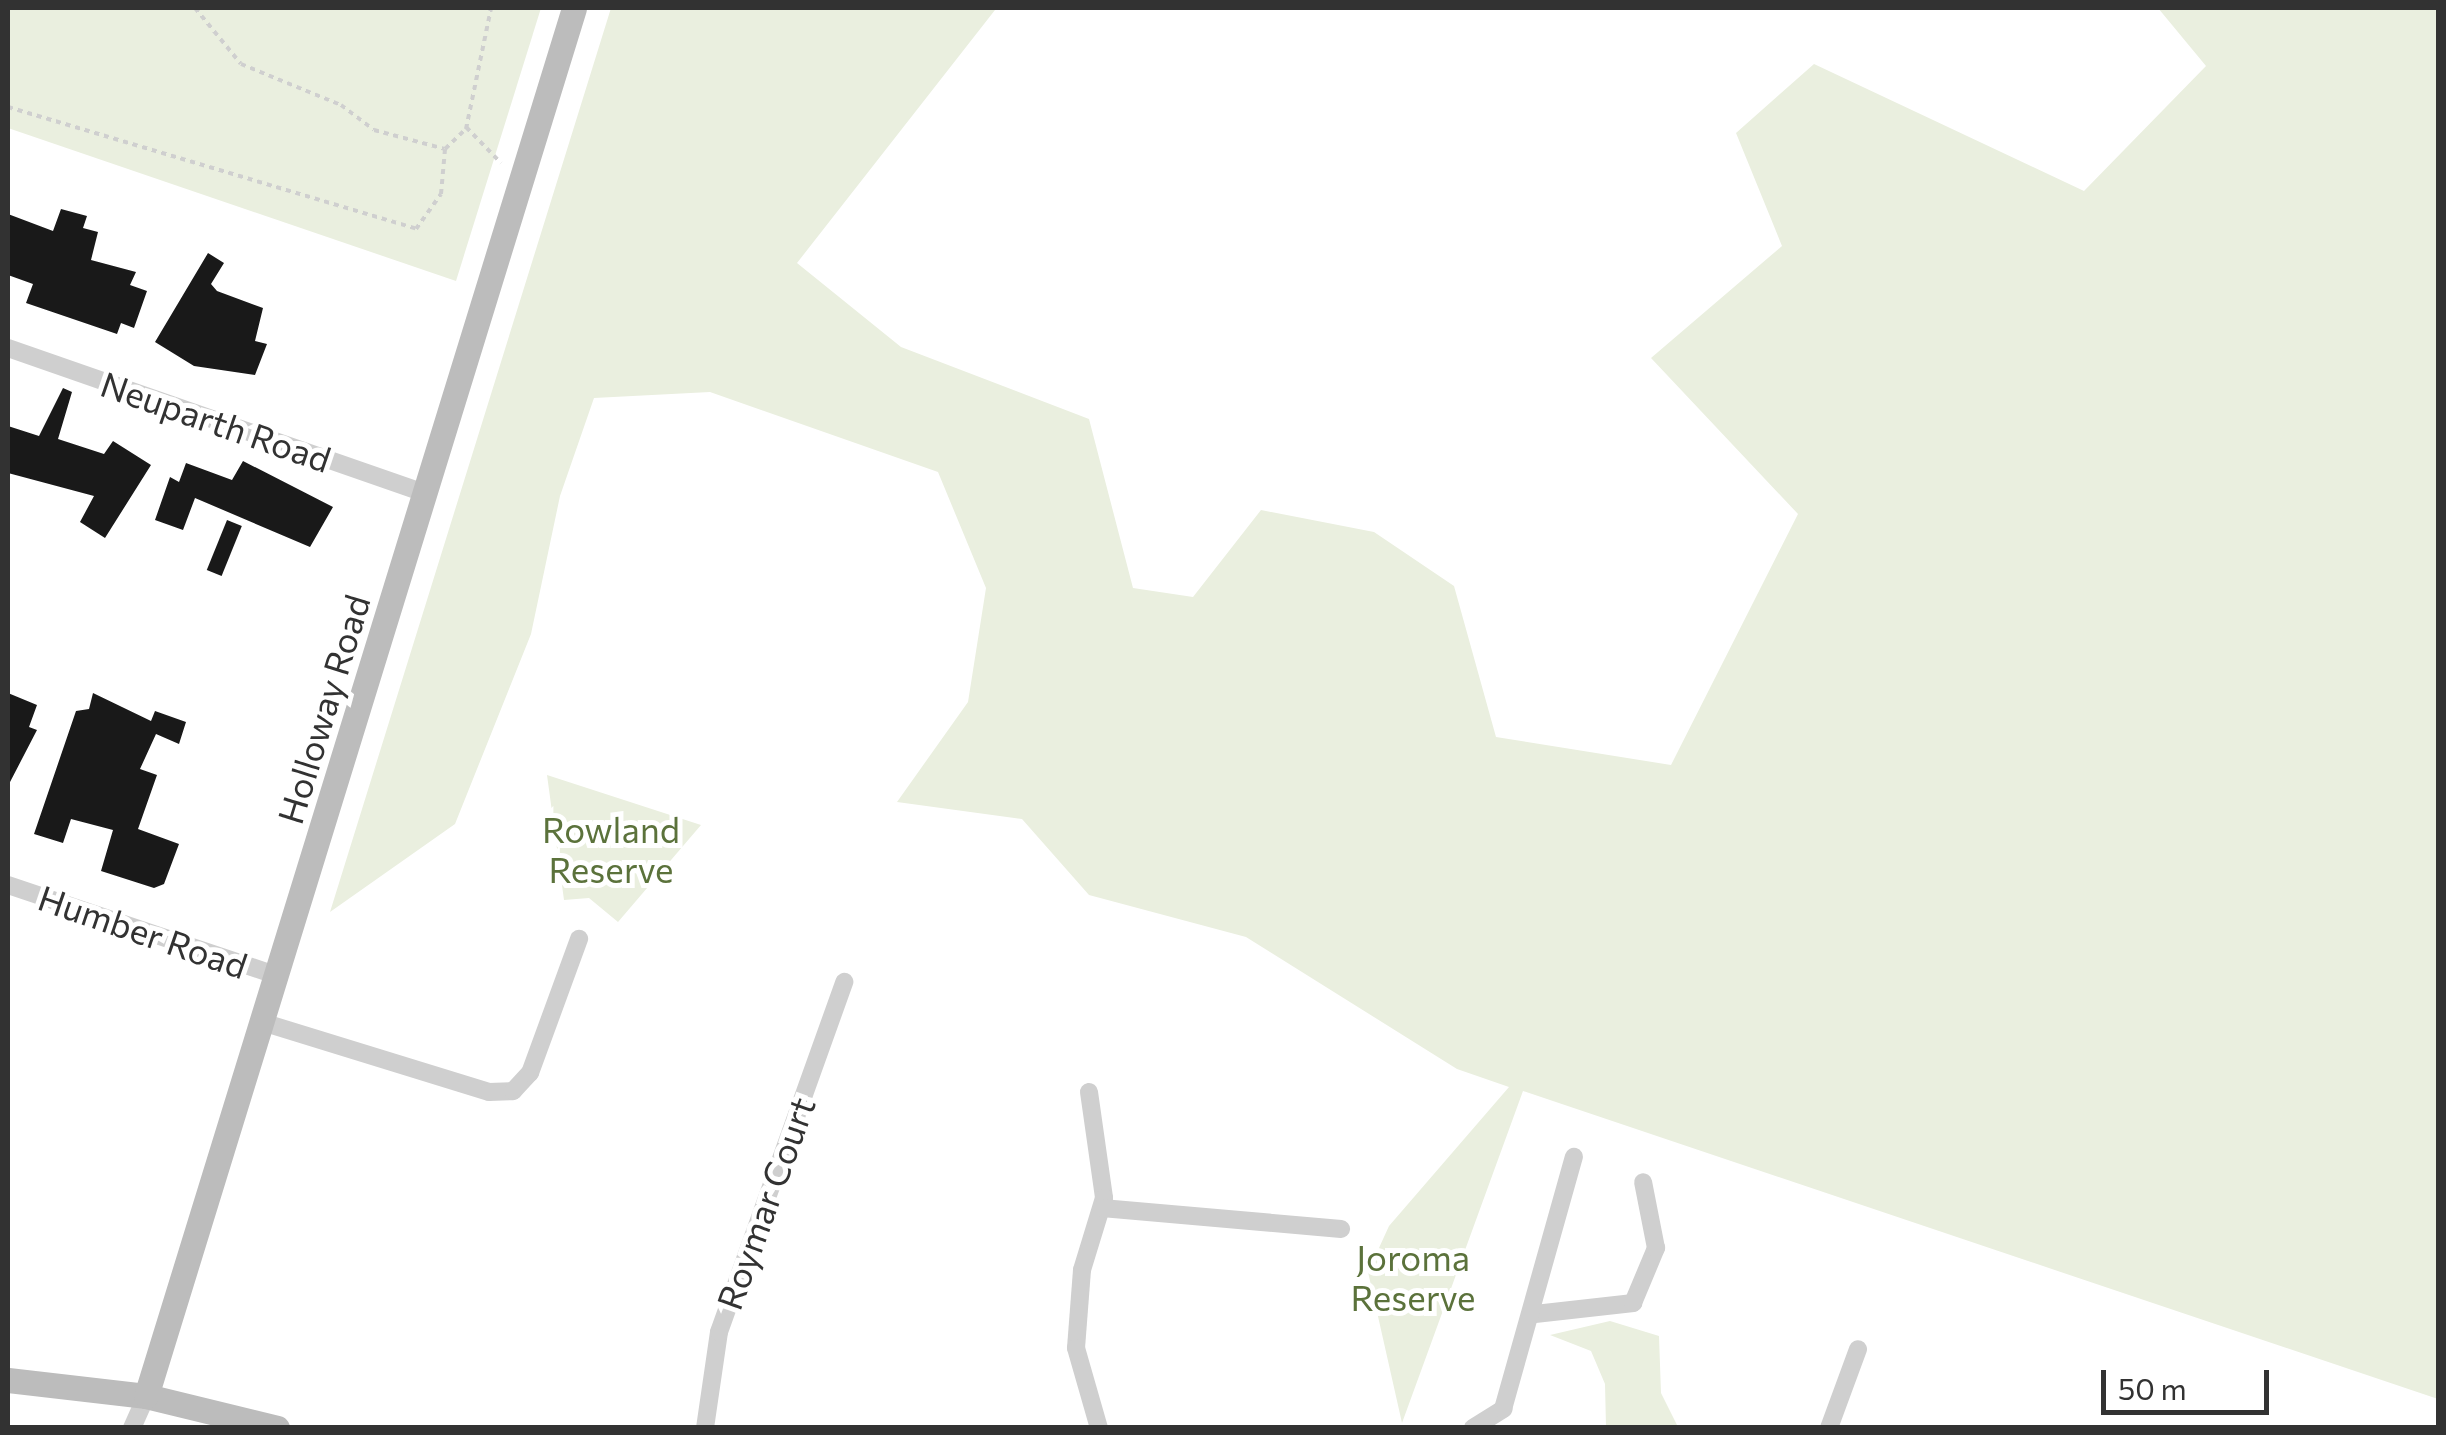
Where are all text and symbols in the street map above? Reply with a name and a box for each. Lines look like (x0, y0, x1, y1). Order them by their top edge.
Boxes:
street label: Neuparth Road (96, 362, 336, 480)
street label: Holloway Road (268, 589, 378, 829)
park label: Rowland Reserve (542, 808, 680, 890)
street label: Humber Road (33, 876, 253, 986)
street label: Roymar Court (707, 1091, 823, 1315)
park label: Joroma Reserve (1351, 1236, 1475, 1318)
scale bar (2106, 1350, 2274, 1412)
text: 50 m (2118, 1369, 2187, 1406)

